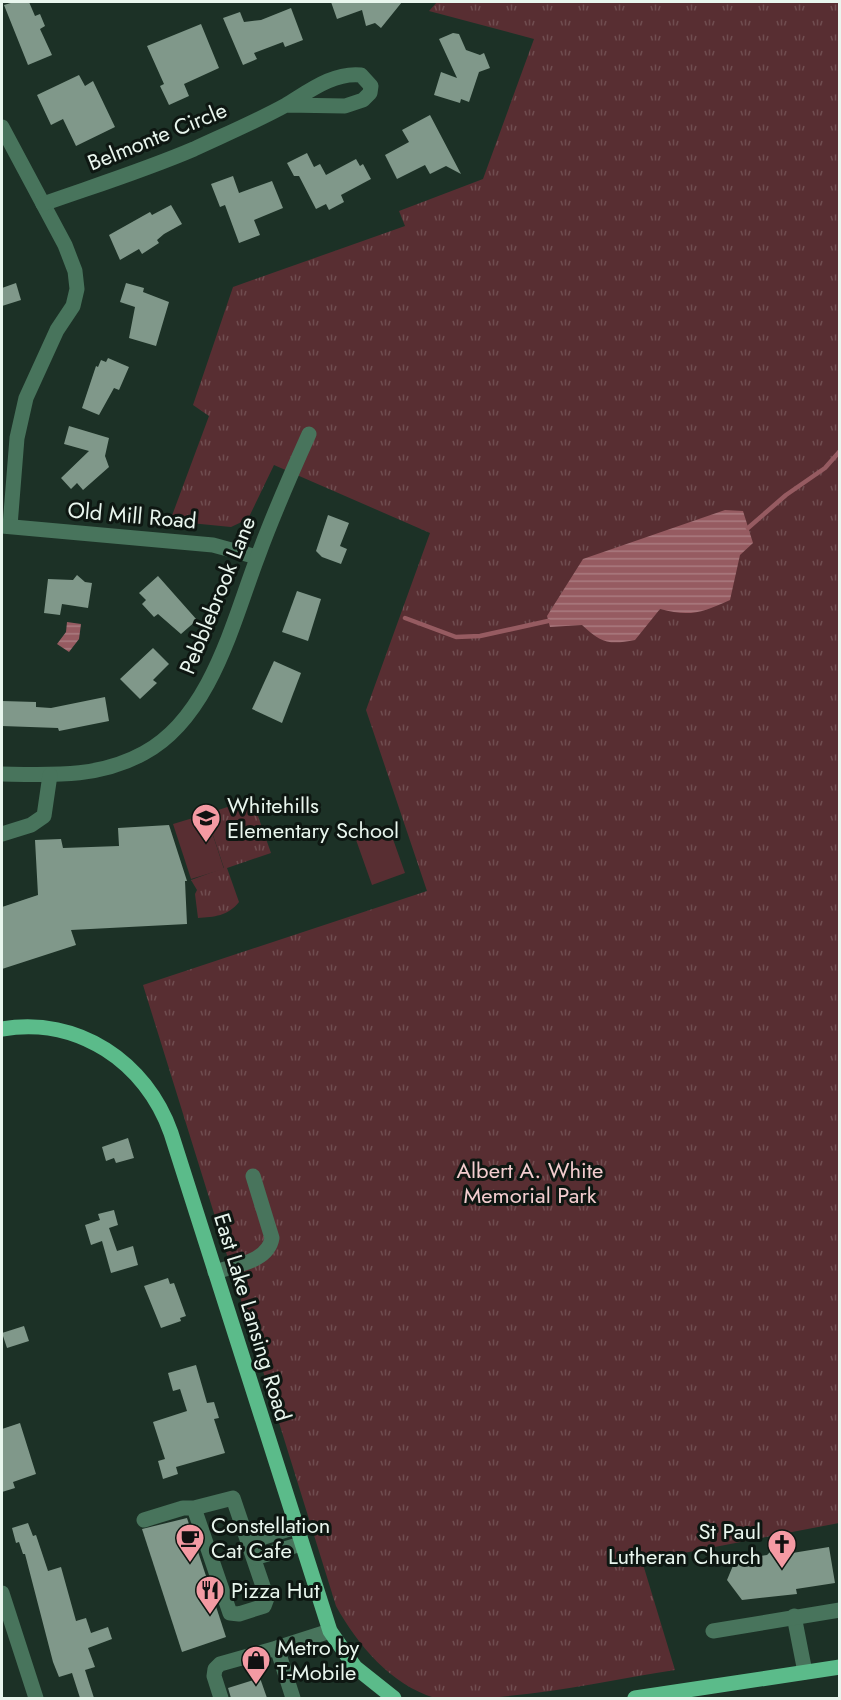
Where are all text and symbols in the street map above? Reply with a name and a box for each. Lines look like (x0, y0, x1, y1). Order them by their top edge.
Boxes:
street label: Belmonte Circle (83, 94, 231, 178)
street label: Old Mill Road (66, 493, 198, 537)
street label: Pebblebrook Lane (171, 511, 263, 679)
place label: Whitehills Elementary School (227, 789, 399, 846)
school or university icon: Whitehills Elementary School (190, 802, 222, 844)
park label: Albert A. White Memorial Park (457, 1154, 603, 1211)
street label: East Lake Lansing Road (206, 1209, 300, 1425)
place label: Constellation Cat Cafe (211, 1509, 330, 1566)
place label: St Paul Lutheran Church (608, 1515, 761, 1572)
cafe icon: Constellation Cat Cafe (174, 1522, 206, 1564)
church icon: St Paul Lutheran Church (766, 1528, 798, 1570)
restaurant icon: Pizza Hut (194, 1574, 226, 1616)
place label: Pizza Hut (231, 1574, 320, 1606)
place label: Metro by T-Mobile (277, 1631, 359, 1688)
shop icon: Metro by T-Mobile (240, 1644, 272, 1686)

